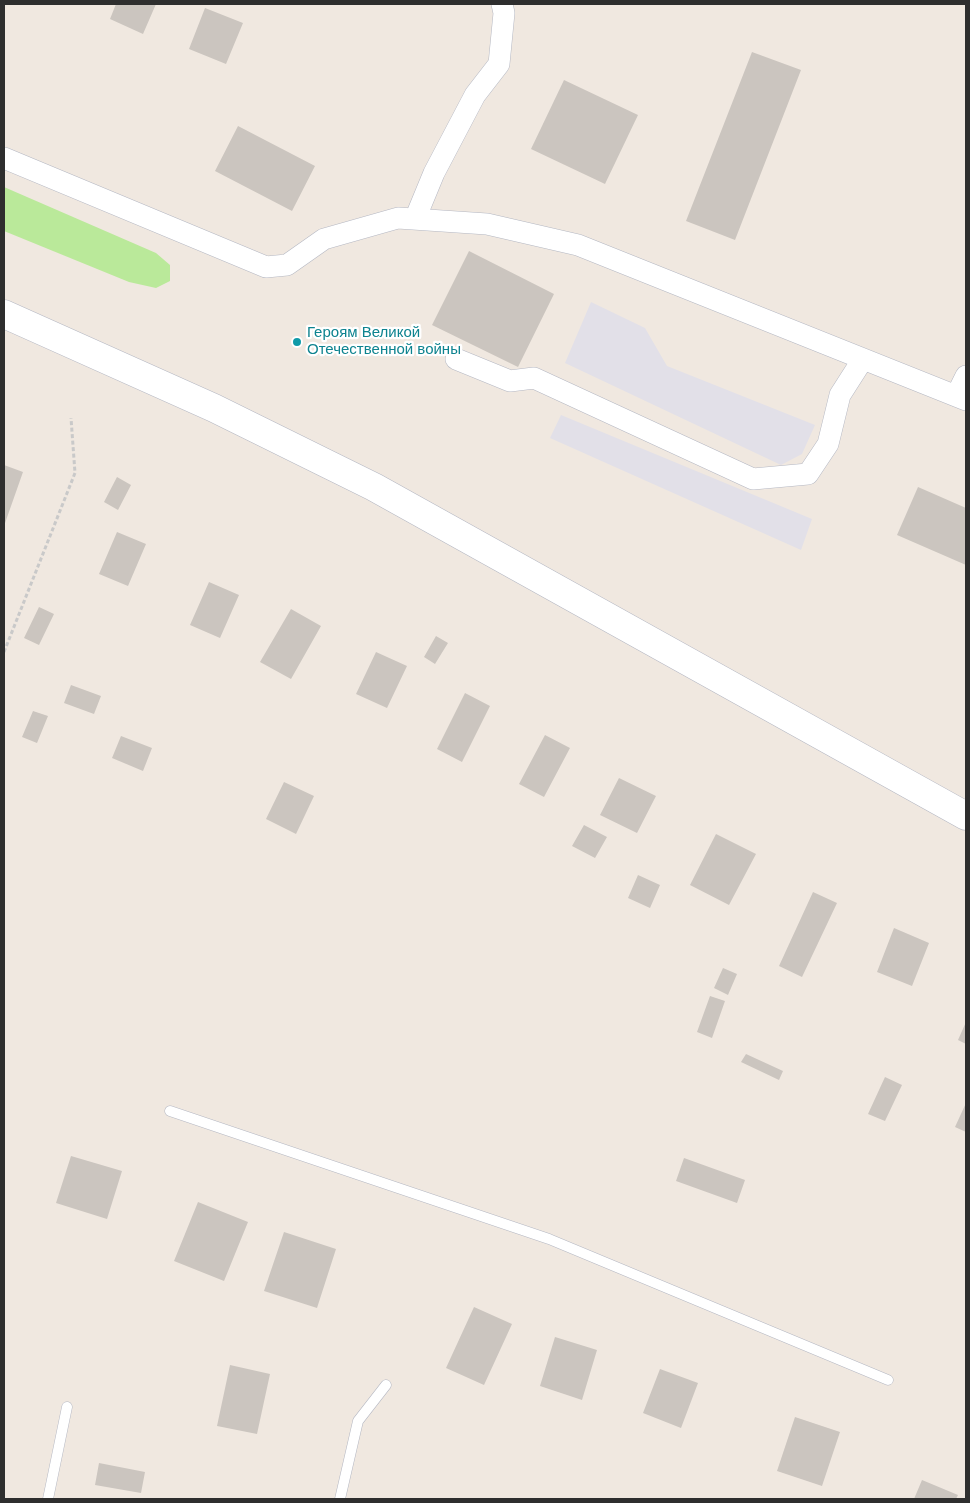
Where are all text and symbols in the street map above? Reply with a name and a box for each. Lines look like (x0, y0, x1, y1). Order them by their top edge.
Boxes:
place label: Героям Великой Отечественной войны (307, 324, 461, 359)
marker: Героям Великой Отечественной войны (291, 336, 303, 348)

